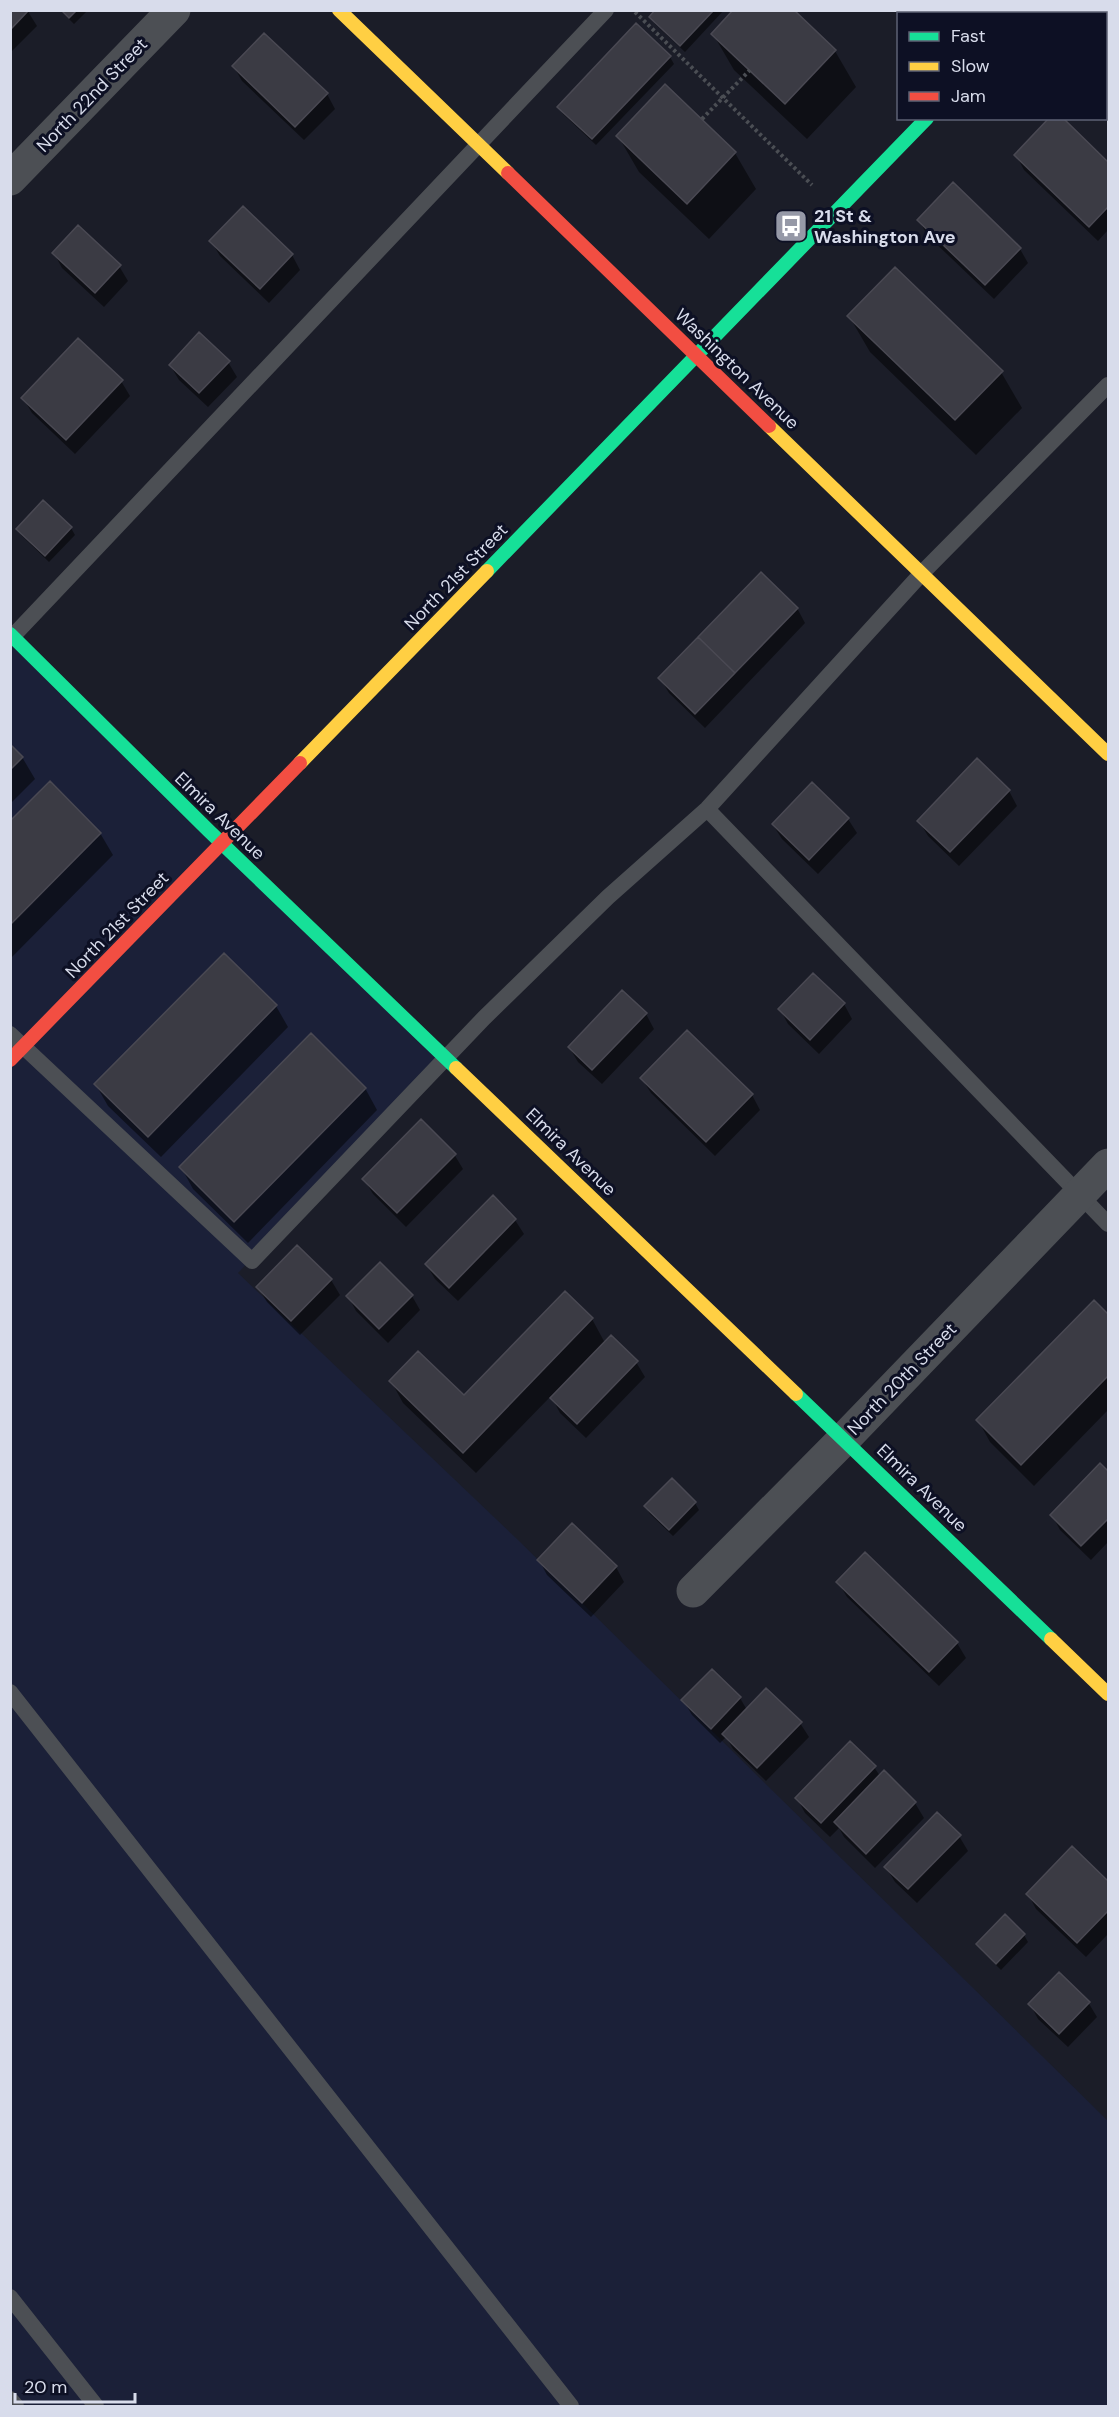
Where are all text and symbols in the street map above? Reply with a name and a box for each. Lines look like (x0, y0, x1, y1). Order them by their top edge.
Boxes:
legend (897, 12, 1107, 120)
text: Fast (951, 24, 986, 48)
street label: North 22nd Street (31, 33, 153, 157)
text: Slow (951, 54, 990, 78)
text: Jam (951, 84, 986, 108)
place label: 21 St & Washington Ave (814, 204, 956, 249)
bus stop icon: 21 St & Washington Ave (773, 208, 809, 244)
street label: Washington Avenue (670, 303, 804, 435)
street label: North 21st Street (399, 519, 513, 635)
street label: Elmira Avenue (170, 767, 270, 865)
street label: North 21st Street (60, 867, 174, 983)
street label: Elmira Avenue (521, 1103, 621, 1201)
street label: North 20th Street (842, 1318, 962, 1440)
street label: Elmira Avenue (872, 1439, 972, 1537)
scale bar (15, 2366, 135, 2404)
text: 20 m (24, 2375, 67, 2399)

